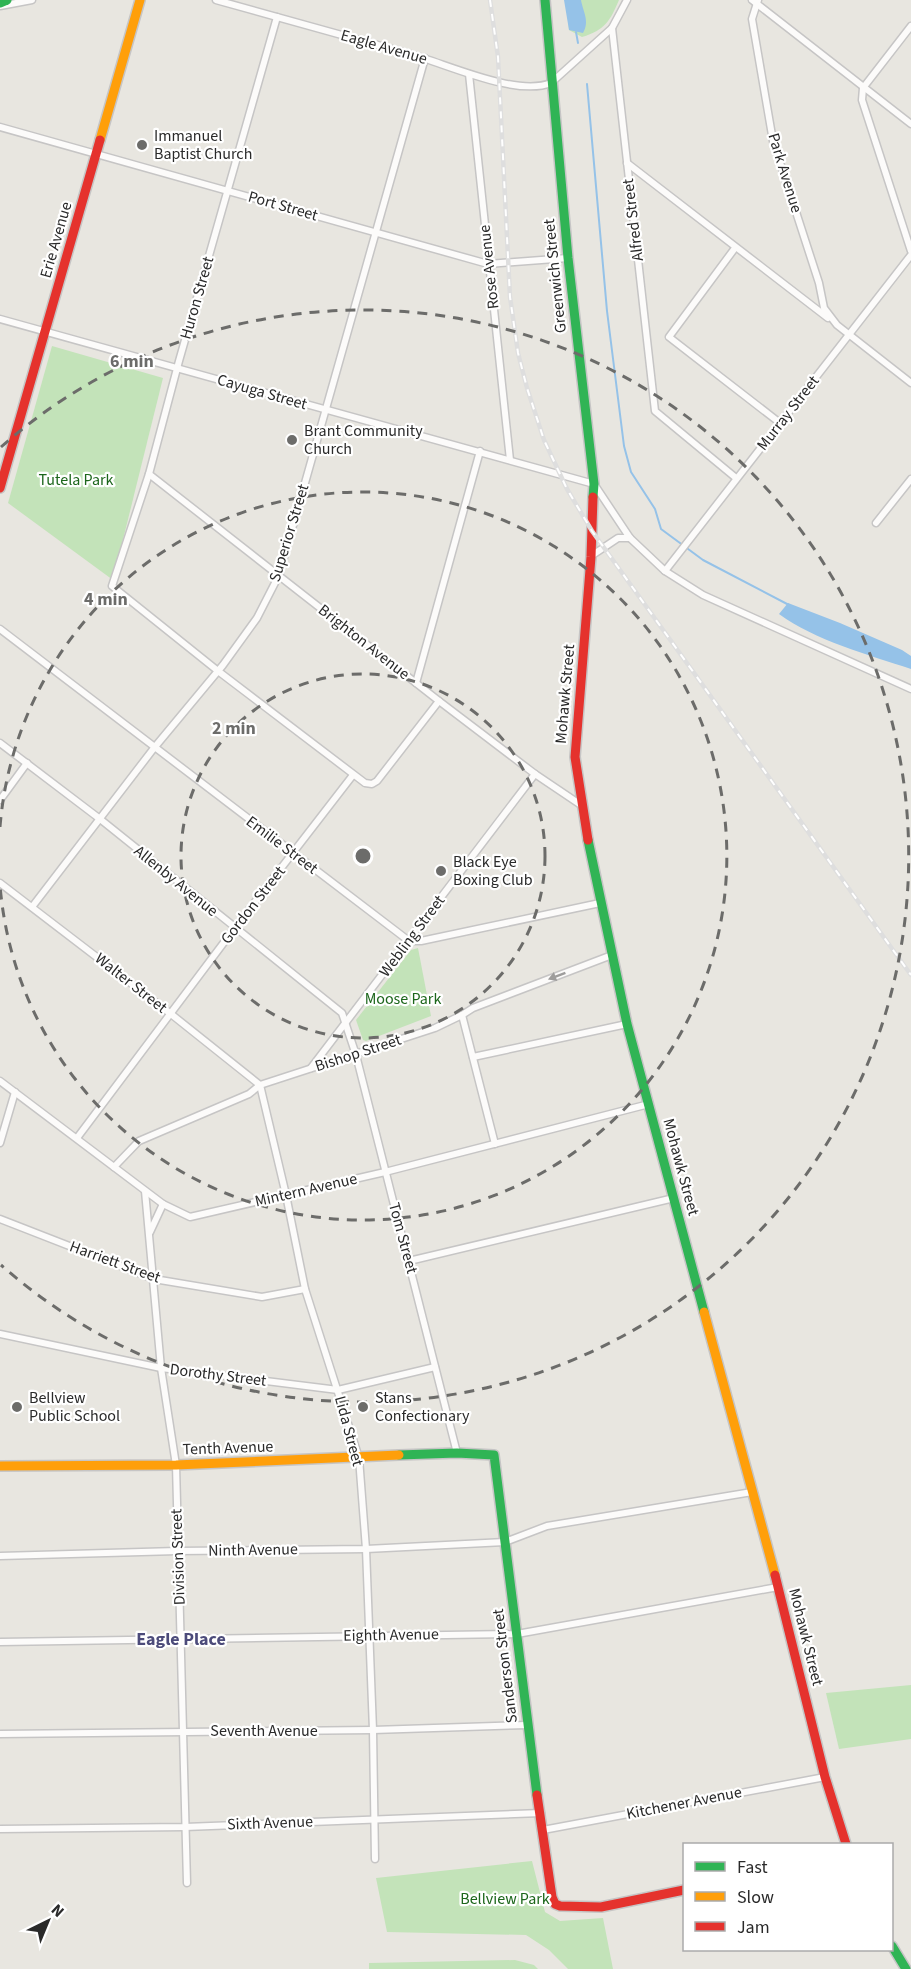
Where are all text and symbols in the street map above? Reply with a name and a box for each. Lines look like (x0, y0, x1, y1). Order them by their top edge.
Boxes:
street label: Eagle Avenue (338, 24, 430, 70)
place label: Immanuel Baptist Church (154, 125, 252, 165)
street label: Park Avenue (762, 130, 808, 216)
marker: Immanuel Baptist Church (135, 138, 149, 152)
street label: Alfred Street (617, 177, 649, 263)
street label: Port Street (246, 186, 321, 227)
street label: Erie Avenue (35, 199, 77, 281)
street label: Greenwich Street (538, 217, 572, 334)
street label: Rose Avenue (474, 224, 504, 310)
street label: Huron Street (175, 253, 219, 342)
text: 6 min (110, 349, 154, 374)
street label: Cayuga Street (214, 369, 310, 415)
street label: Murray Street (752, 370, 825, 455)
place label: Brant Community Church (304, 420, 423, 460)
marker: Brant Community Church (285, 433, 299, 447)
park label: Tutela Park (39, 469, 114, 491)
street label: Superior Street (264, 481, 314, 585)
text: 4 min (84, 587, 128, 612)
street label: Brighton Avenue (314, 599, 414, 685)
street label: Mohawk Street (550, 643, 580, 745)
text: 2 min (212, 716, 256, 741)
street label: Emilie Street (241, 811, 323, 880)
street label: Allenby Avenue (129, 840, 223, 922)
centre of rings (353, 846, 373, 866)
place label: Black Eye Boxing Club (453, 851, 533, 891)
street label: Gordon Street (216, 861, 291, 949)
marker: Black Eye Boxing Club (434, 864, 448, 878)
street label: Webling Street (374, 890, 450, 982)
street label: Walter Street (90, 948, 172, 1019)
one-way arrow (548, 972, 566, 981)
park label: Moose Park (365, 988, 441, 1010)
street label: Bishop Street (312, 1029, 405, 1077)
street label: Mohawk Street (657, 1116, 705, 1219)
street label: Mintern Avenue (253, 1168, 359, 1212)
street label: Tom Street (383, 1200, 423, 1277)
street label: Harriett Street (67, 1235, 164, 1289)
street label: Dorothy Street (168, 1358, 268, 1392)
place label: Bellview Public School (29, 1387, 120, 1427)
place label: Stans Confectionary (375, 1387, 470, 1427)
street label: Lida Street (329, 1393, 369, 1469)
marker: Bellview Public School (10, 1400, 24, 1414)
marker: Stans Confectionary (356, 1400, 370, 1414)
street label: Tenth Avenue (182, 1435, 274, 1461)
street label: Division Street (165, 1508, 191, 1606)
street label: Ninth Avenue (208, 1538, 298, 1562)
street label: Mohawk Street (783, 1586, 829, 1689)
street label: Sanderson Street (487, 1607, 523, 1724)
street label: Eighth Avenue (343, 1623, 439, 1647)
district label: Eagle Place (136, 1627, 226, 1652)
street label: Seventh Avenue (210, 1720, 318, 1742)
street label: Kitchener Avenue (624, 1781, 744, 1825)
street label: Sixth Avenue (227, 1811, 313, 1835)
legend (683, 1843, 893, 1951)
text: Fast (737, 1855, 768, 1880)
text: Slow (737, 1885, 774, 1910)
park label: Bellview Park (460, 1888, 550, 1910)
north arrow (18, 1891, 78, 1951)
text: N (46, 1899, 69, 1922)
text: Jam (737, 1915, 770, 1940)

